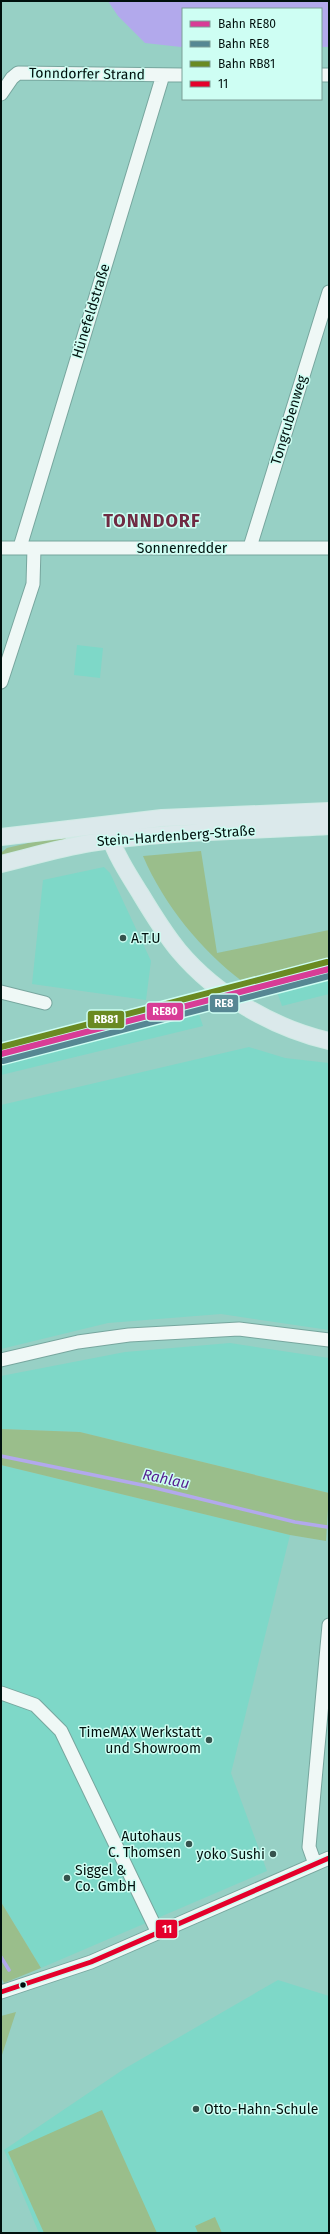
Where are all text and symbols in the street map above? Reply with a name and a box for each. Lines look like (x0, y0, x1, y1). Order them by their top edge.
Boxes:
legend (182, 8, 322, 100)
text: Bahn RE80 (218, 17, 276, 31)
text: Bahn RE8 (218, 37, 270, 51)
text: Bahn RB81 (218, 57, 275, 71)
street label: Tonndorfer Strand (29, 64, 145, 84)
text: 11 (218, 77, 228, 91)
street label: Hünefeldstraße (69, 262, 113, 360)
street label: Tongrubenweg (267, 372, 311, 467)
district label: TONNDORF (103, 510, 201, 532)
street label: Sonnenredder (137, 540, 228, 557)
street label: Stein-Hardenberg-Straße (96, 822, 256, 850)
place label: A.T.U (131, 930, 160, 947)
marker: A.T.U (118, 933, 128, 943)
line badge: RE8 (209, 994, 239, 1013)
text: RE8 (215, 997, 234, 1010)
line badge: RE80 (146, 1002, 184, 1021)
text: RE80 (152, 1005, 178, 1018)
line badge: RB81 (87, 1010, 125, 1029)
text: RB81 (94, 1013, 118, 1026)
water label: Rahlau (141, 1465, 191, 1493)
place label: TimeMAX Werkstatt und Showroom (79, 1724, 202, 1757)
marker: TimeMAX Werkstatt und Showroom (204, 1735, 214, 1745)
place label: Autohaus C. Thomsen (108, 1828, 181, 1861)
marker: Autohaus C. Thomsen (184, 1839, 194, 1849)
place label: yoko Sushi (197, 1846, 265, 1863)
marker: yoko Sushi (268, 1849, 278, 1859)
place label: Siggel & Co. GmbH (75, 1862, 136, 1895)
marker: Siggel & Co. GmbH (62, 1873, 72, 1883)
line badge: 11 (155, 1919, 178, 1939)
text: 11 (162, 1923, 172, 1936)
unlabelled marker (18, 1980, 28, 1990)
place label: Otto-Hahn-Schule (204, 2101, 318, 2118)
marker: Otto-Hahn-Schule (191, 2104, 201, 2114)

